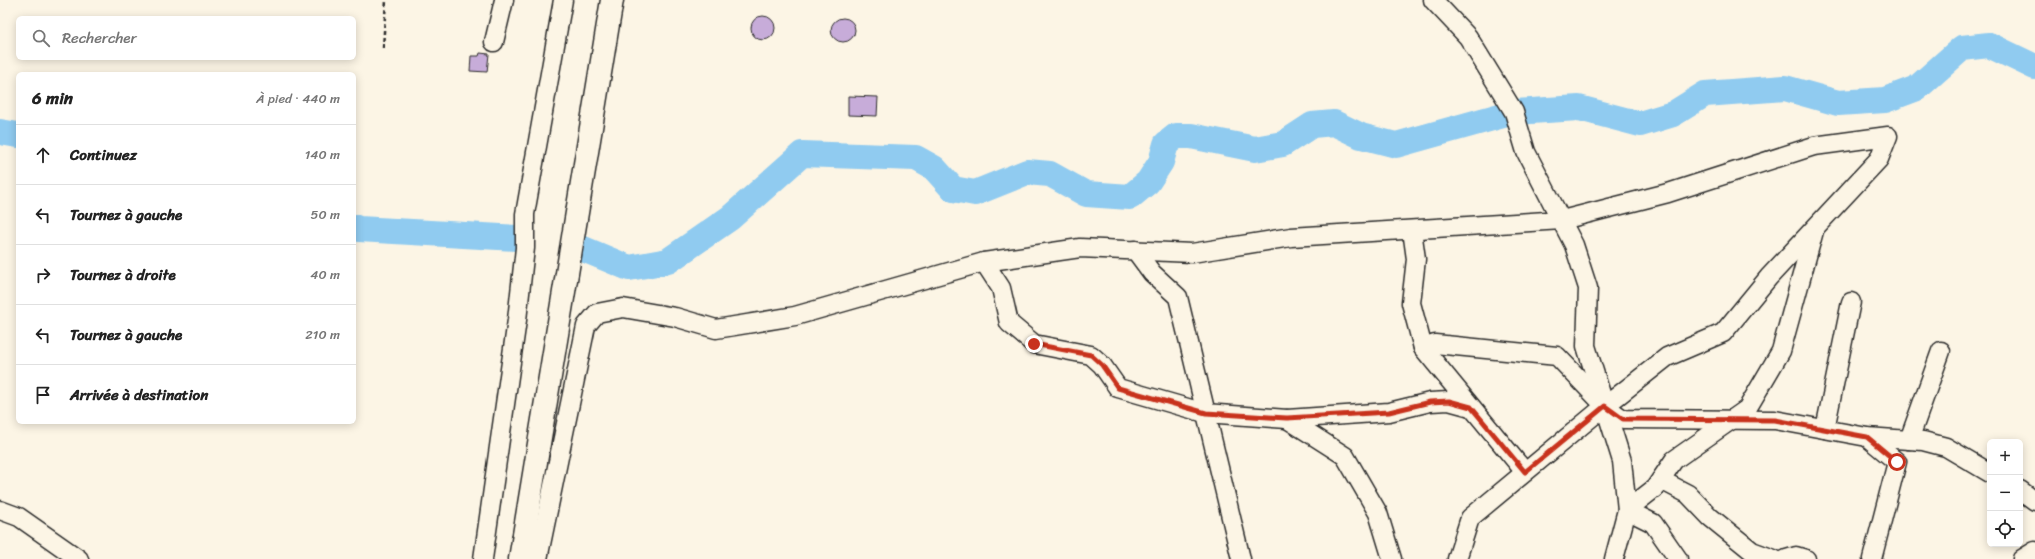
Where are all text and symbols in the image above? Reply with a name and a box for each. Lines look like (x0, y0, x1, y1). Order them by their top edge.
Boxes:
search box (16, 16, 356, 60)
text: Rechercher (62, 25, 137, 51)
icon: search (30, 27, 52, 49)
text: 6 min (32, 83, 73, 113)
text: À pied · 440 m (256, 87, 340, 110)
text: Continuez (70, 142, 137, 168)
text: 140 m (305, 143, 340, 166)
icon: ahead (32, 144, 54, 166)
text: Tournez à gauche (70, 202, 182, 228)
text: 50 m (310, 203, 340, 226)
icon: left (32, 204, 54, 226)
text: Tournez à droite (70, 262, 176, 288)
text: 40 m (310, 263, 340, 286)
icon: right (32, 264, 54, 286)
text: Tournez à gauche (70, 322, 182, 348)
text: 210 m (305, 323, 340, 346)
icon: left (32, 324, 54, 346)
route end (1025, 335, 1043, 353)
text: Arrivée à destination (70, 382, 208, 408)
icon: arrive (32, 384, 54, 406)
map controls (1987, 439, 2023, 547)
button: + (1987, 439, 2023, 475)
route start (1888, 453, 1906, 471)
button: − (1987, 475, 2023, 511)
button: locate (1987, 511, 2023, 547)

